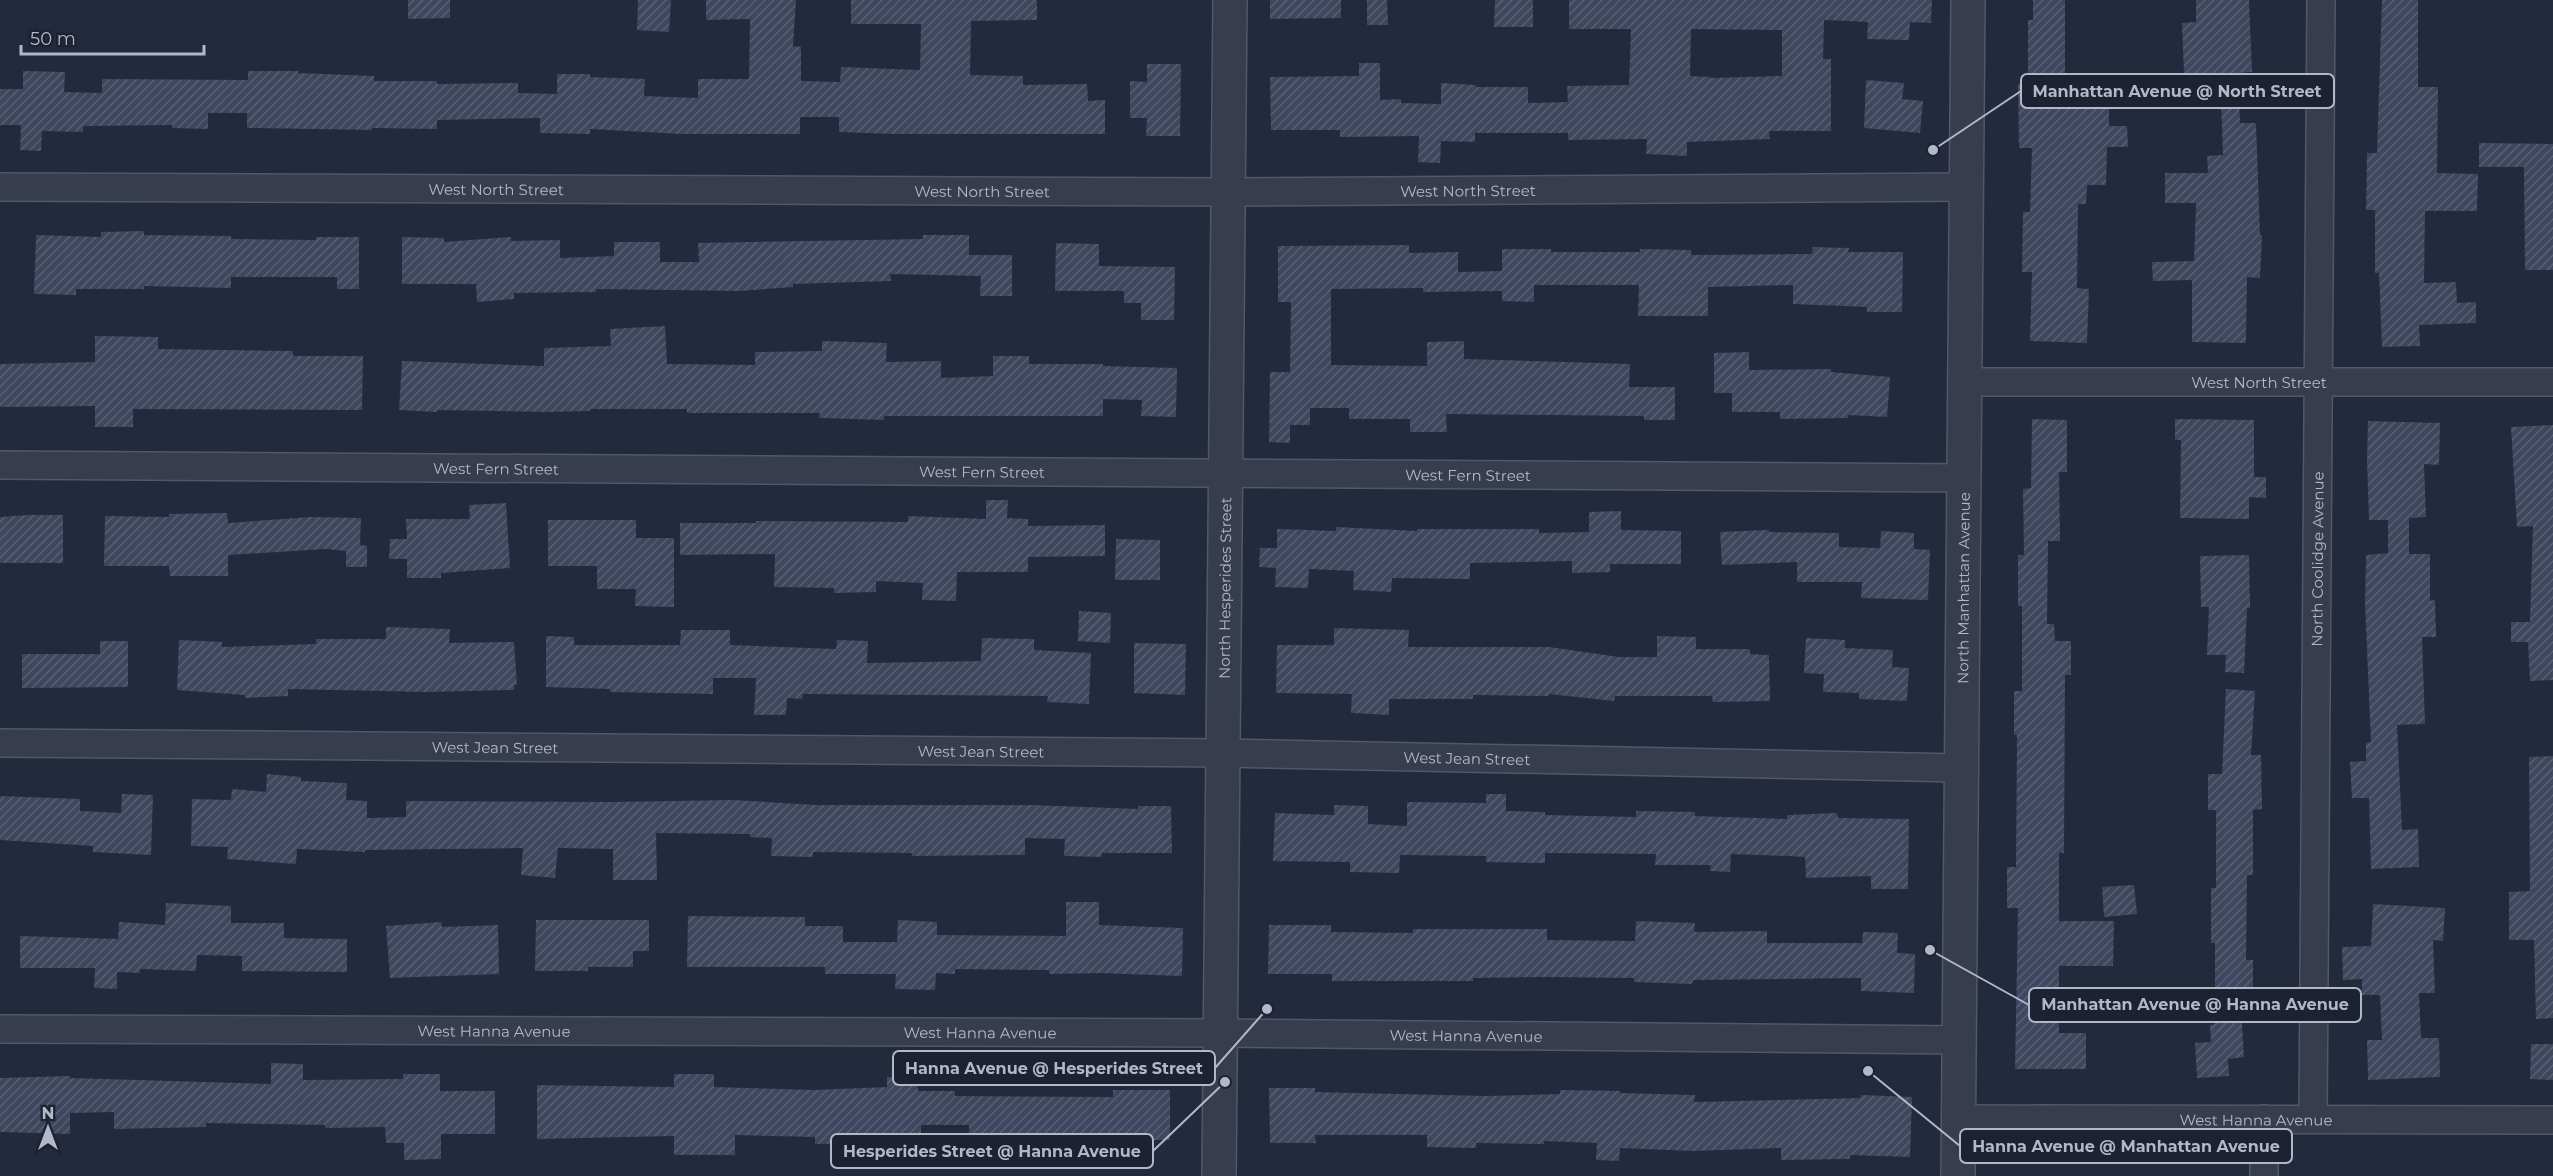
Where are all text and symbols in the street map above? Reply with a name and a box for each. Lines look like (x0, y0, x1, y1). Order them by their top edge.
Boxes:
scale bar (21, 18, 204, 56)
text: 50 m (30, 28, 76, 50)
callout: Manhattan Avenue @ North Street (2021, 74, 2334, 108)
text: Manhattan Avenue @ North Street (2032, 82, 2322, 101)
street label: West North Street (428, 179, 564, 199)
street label: West North Street (1400, 180, 1536, 200)
street label: West North Street (914, 181, 1050, 201)
street label: West North Street (2191, 373, 2327, 392)
street label: West Fern Street (433, 458, 559, 478)
street label: West Fern Street (919, 462, 1045, 481)
street label: West Fern Street (1405, 465, 1531, 485)
street label: North Coolidge Avenue (2307, 471, 2327, 647)
street label: North Manhattan Avenue (1953, 492, 1973, 684)
street label: North Hesperides Street (1214, 497, 1235, 679)
street label: West Jean Street (431, 737, 559, 757)
street label: West Jean Street (917, 741, 1045, 761)
street label: West Jean Street (1403, 747, 1531, 769)
callout: Manhattan Avenue @ Hanna Avenue (2029, 988, 2361, 1022)
text: Manhattan Avenue @ Hanna Avenue (2041, 995, 2349, 1014)
street label: West Hanna Avenue (417, 1021, 571, 1040)
street label: West Hanna Avenue (903, 1022, 1057, 1042)
street label: West Hanna Avenue (1389, 1025, 1543, 1046)
callout: Hanna Avenue @ Hesperides Street (893, 1051, 1215, 1085)
text: Hanna Avenue @ Hesperides Street (905, 1059, 1203, 1078)
north arrow (18, 1098, 78, 1158)
text: N (42, 1104, 54, 1123)
street label: West Hanna Avenue (2179, 1110, 2333, 1129)
callout: Hanna Avenue @ Manhattan Avenue (1960, 1129, 2292, 1163)
callout: Hesperides Street @ Hanna Avenue (831, 1134, 1153, 1168)
text: Hanna Avenue @ Manhattan Avenue (1972, 1137, 2280, 1156)
text: Hesperides Street @ Hanna Avenue (843, 1142, 1141, 1161)

